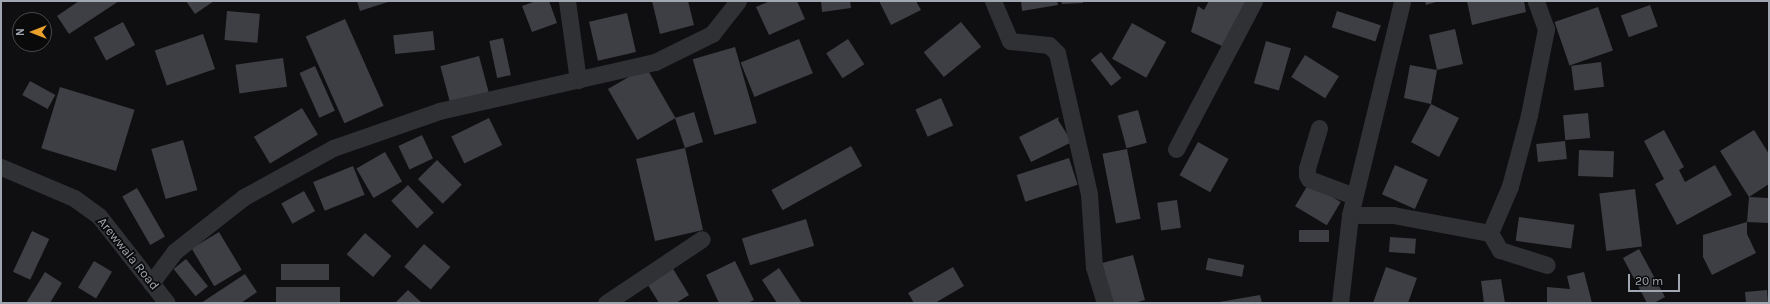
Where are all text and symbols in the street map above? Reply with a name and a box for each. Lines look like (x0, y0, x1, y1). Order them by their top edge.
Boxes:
north arrow (12, 12, 52, 52)
text: N (14, 28, 27, 36)
street label: Arewwala Road (94, 215, 162, 293)
scale bar (1630, 266, 1682, 292)
text: 20 m (1635, 274, 1663, 288)

